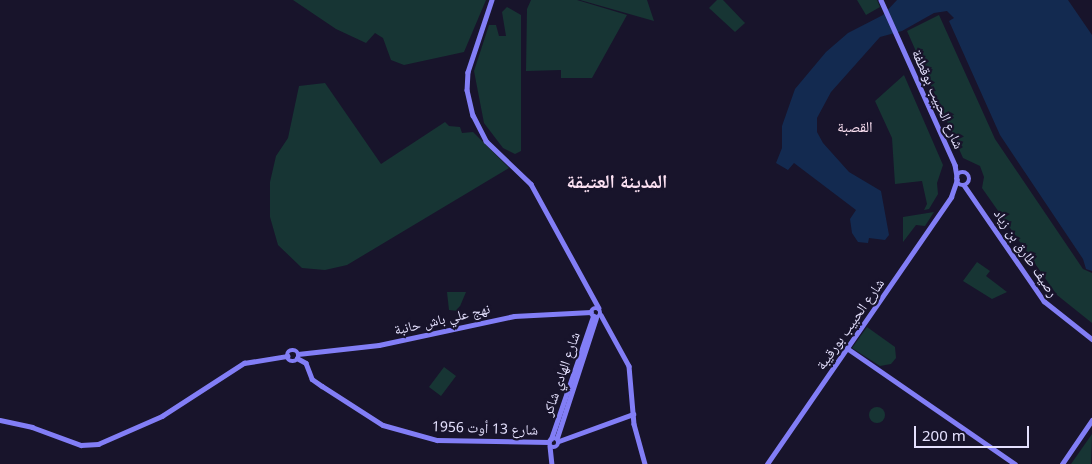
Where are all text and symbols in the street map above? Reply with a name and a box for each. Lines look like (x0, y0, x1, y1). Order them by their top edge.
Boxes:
street label: شارع الحبيب بوقطفة (909, 47, 967, 151)
district label: القصبة (837, 118, 873, 136)
district label: المدينة العتيقة (567, 171, 667, 193)
street label: رصيف طارق بن زياد (990, 206, 1062, 300)
street label: شارع الحبيب بورقيبة (812, 275, 888, 373)
street label: نهج علي باش حانبة (392, 300, 492, 338)
street label: شارع الهادي شاكر (539, 330, 583, 418)
scale bar (917, 416, 1032, 448)
street label: شارع 13 أوت 1956 (432, 418, 538, 438)
text: 200 m (922, 425, 966, 445)

